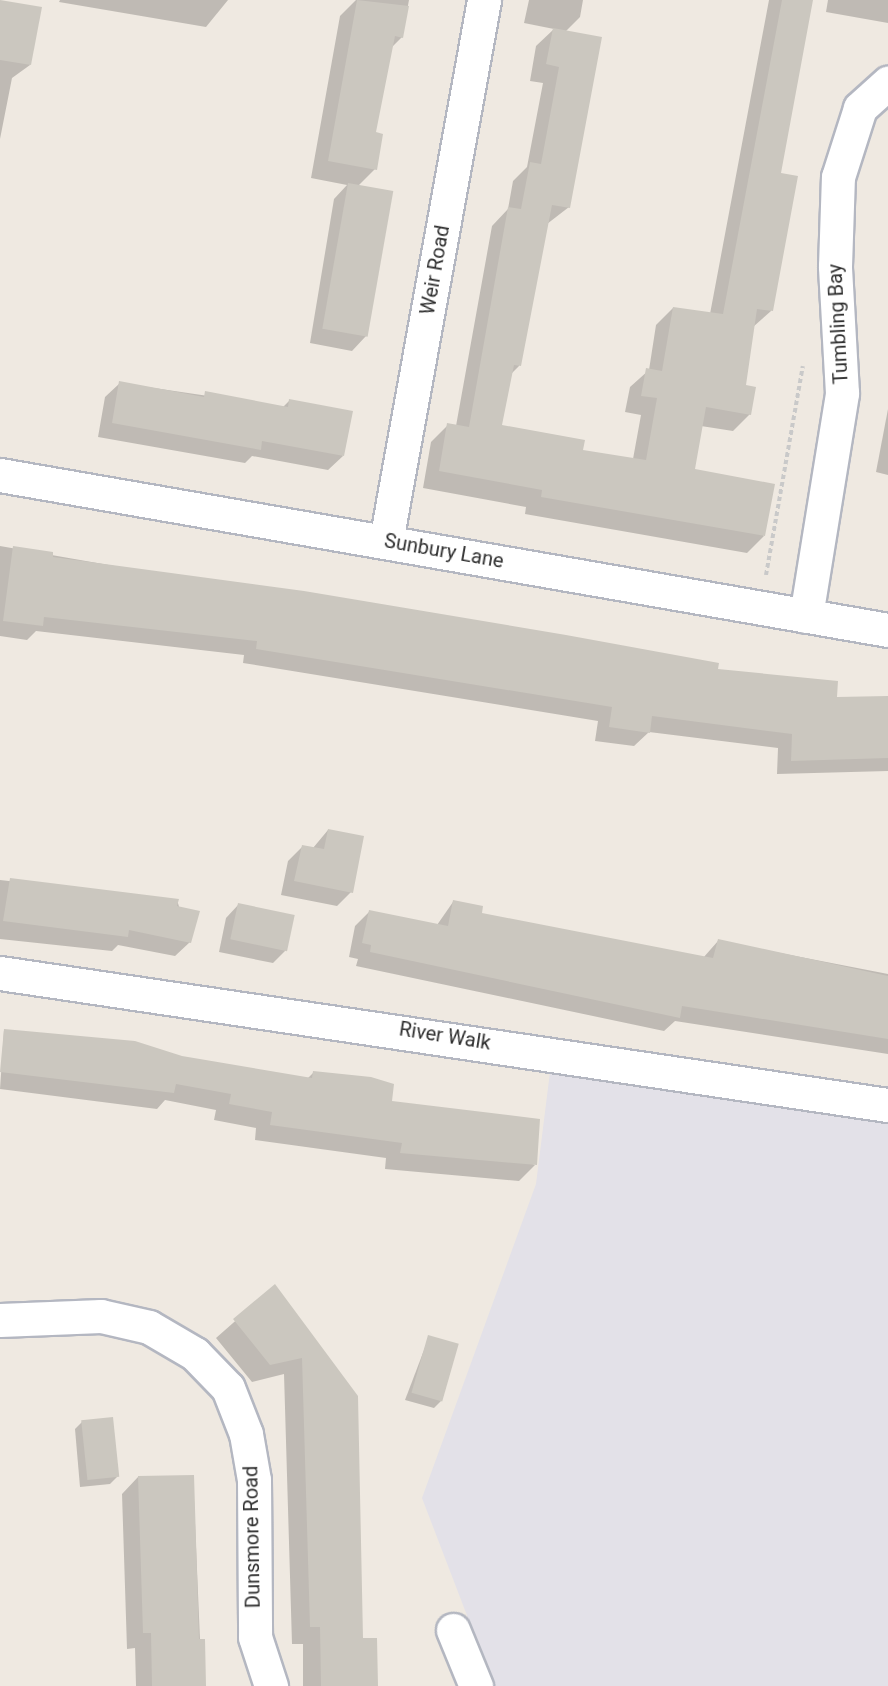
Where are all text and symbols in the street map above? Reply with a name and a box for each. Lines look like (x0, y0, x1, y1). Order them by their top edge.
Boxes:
street label: Weir Road (415, 223, 455, 317)
street label: Tumbling Bay (823, 263, 853, 385)
street label: Sunbury Lane (382, 529, 506, 573)
street label: River Walk (397, 1017, 493, 1055)
street label: Dunsmore Road (239, 1466, 265, 1608)

